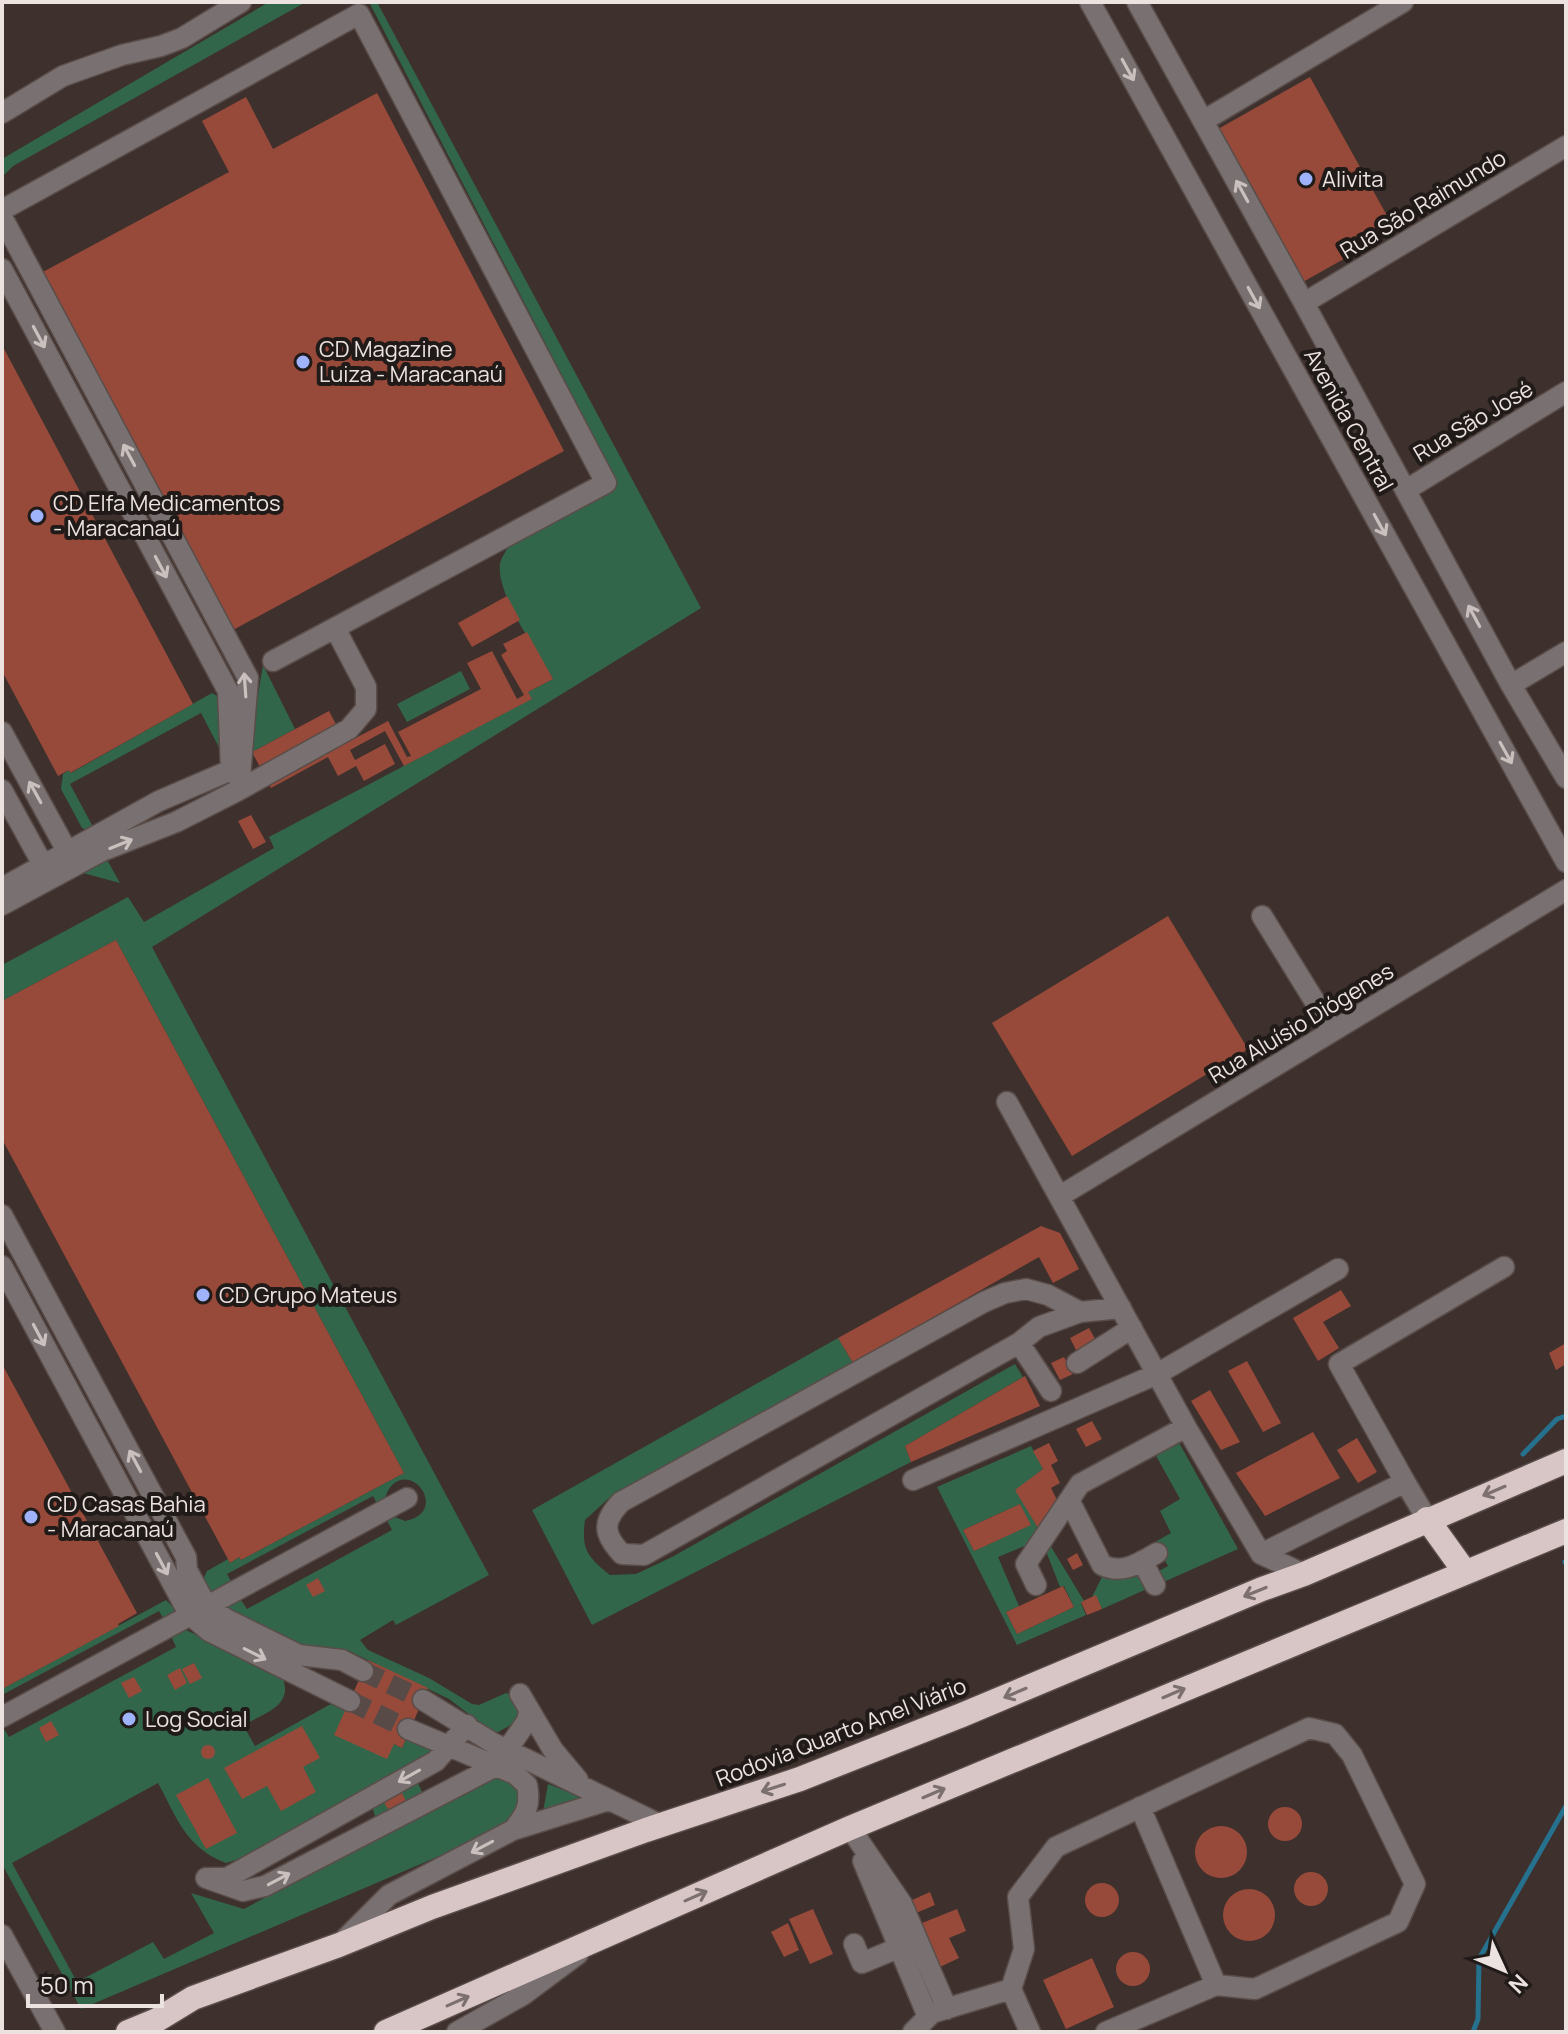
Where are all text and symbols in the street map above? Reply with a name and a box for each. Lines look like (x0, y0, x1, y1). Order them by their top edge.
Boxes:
one-way arrow (1121, 58, 1136, 82)
street label: Rua São Raimundo (1334, 143, 1512, 265)
place label: Alivita (1322, 164, 1384, 194)
marker: Alivita (1297, 170, 1315, 188)
one-way arrow (1234, 180, 1249, 204)
one-way arrow (1246, 286, 1262, 309)
one-way arrow (31, 325, 47, 349)
place label: CD Magazine Luiza - Maracanaú (319, 334, 503, 389)
street label: Avenida Central (1297, 343, 1401, 497)
marker: CD Magazine Luiza - Maracanaú (294, 353, 312, 371)
street label: Rua São José (1408, 373, 1538, 468)
one-way arrow (120, 443, 136, 467)
place label: CD Elfa Medicamentos - Maracanaú (53, 488, 281, 543)
marker: CD Elfa Medicamentos - Maracanaú (28, 507, 46, 525)
one-way arrow (1372, 513, 1388, 537)
one-way arrow (154, 554, 170, 578)
one-way arrow (1466, 605, 1481, 629)
one-way arrow (237, 673, 252, 699)
one-way arrow (1498, 741, 1514, 764)
one-way arrow (26, 780, 42, 804)
one-way arrow (108, 836, 133, 850)
street label: Rua Aluísio Diógenes (1203, 956, 1399, 1090)
place label: CD Grupo Mateus (219, 1280, 397, 1310)
marker: CD Grupo Mateus (194, 1286, 212, 1304)
one-way arrow (31, 1322, 47, 1346)
one-way arrow (126, 1450, 142, 1473)
one-way arrow (1482, 1484, 1507, 1499)
place label: CD Casas Bahia - Maracanaú (47, 1489, 206, 1544)
marker: CD Casas Bahia - Maracanaú (22, 1508, 40, 1526)
one-way arrow (154, 1551, 170, 1575)
one-way arrow (1243, 1586, 1268, 1600)
one-way arrow (243, 1647, 267, 1662)
street label: Rodovia Quarto Anel Viário (711, 1670, 971, 1794)
one-way arrow (1161, 1684, 1186, 1699)
one-way arrow (1003, 1686, 1028, 1701)
place label: Log Social (145, 1704, 248, 1734)
marker: Log Social (120, 1710, 138, 1728)
one-way arrow (398, 1769, 422, 1784)
one-way arrow (761, 1782, 786, 1797)
one-way arrow (921, 1784, 946, 1799)
one-way arrow (470, 1839, 494, 1855)
one-way arrow (267, 1870, 291, 1886)
one-way arrow (683, 1887, 707, 1902)
north arrow (1464, 1930, 1544, 2010)
scale bar (28, 1958, 162, 2008)
text: 50 m (40, 1968, 94, 2001)
text: N (1502, 1968, 1535, 2000)
one-way arrow (445, 1992, 470, 2007)

